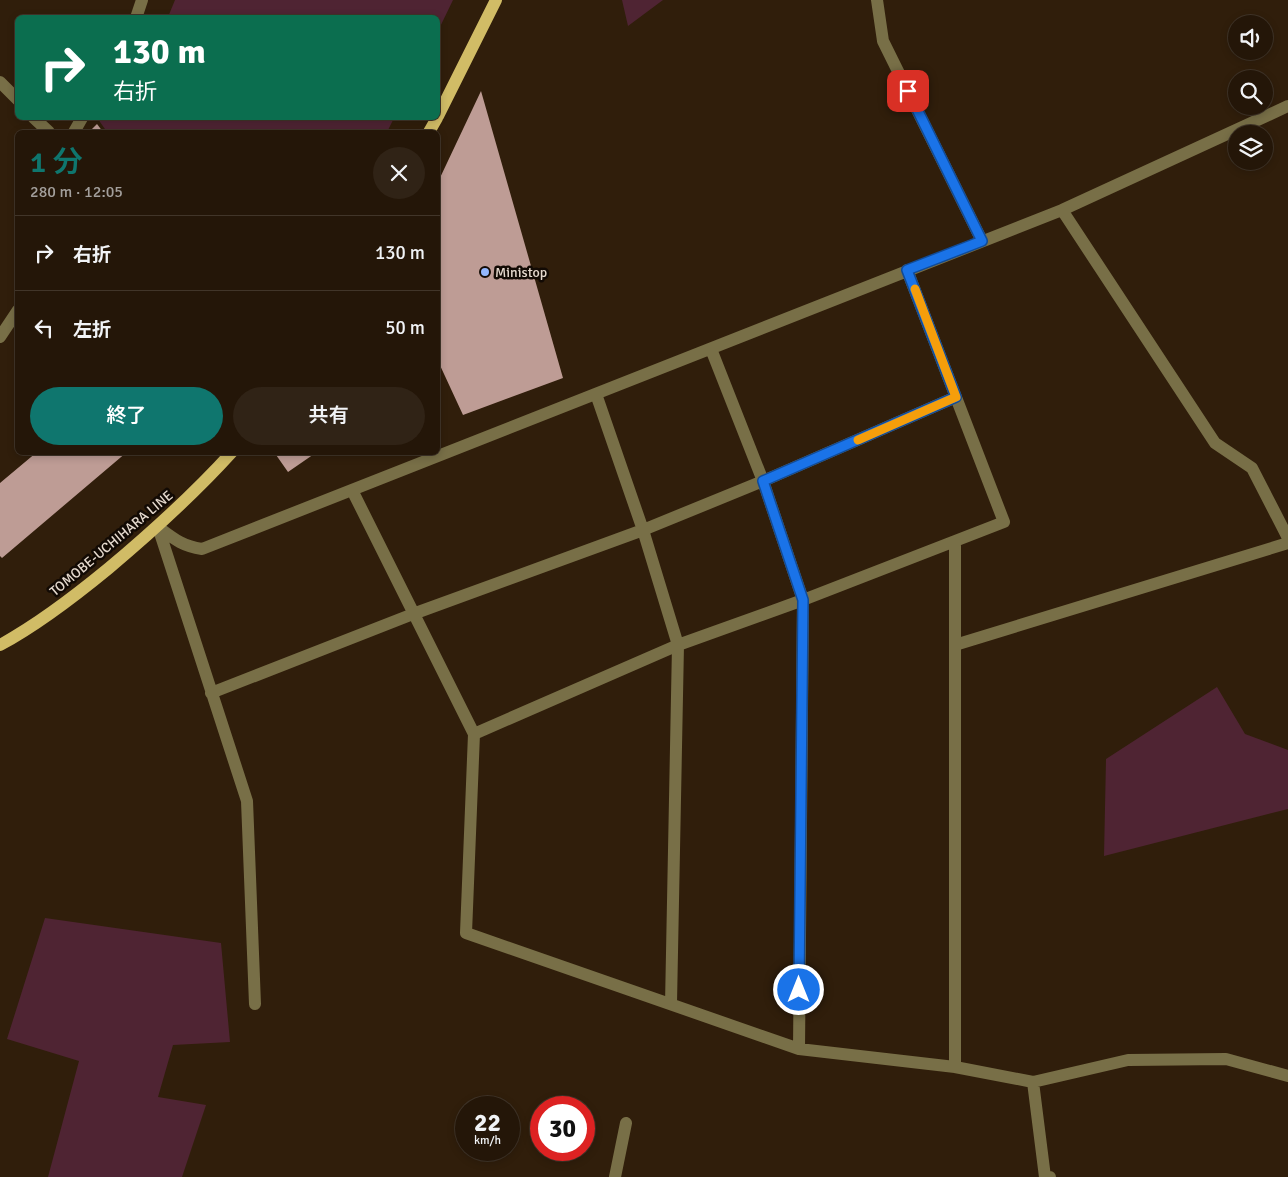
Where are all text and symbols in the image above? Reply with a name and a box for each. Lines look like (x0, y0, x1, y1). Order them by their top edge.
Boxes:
map controls (1228, 15, 1273, 170)
button: sound (1228, 15, 1273, 60)
text: 130 m (113, 30, 206, 73)
icon: right (30, 35, 95, 100)
pin (887, 70, 929, 112)
button: search (1228, 70, 1273, 115)
icon: arrive (894, 77, 922, 105)
text: 右折 (113, 78, 157, 105)
button: layers (1228, 125, 1273, 170)
text: 1 分 (30, 144, 83, 181)
button: close (373, 147, 425, 199)
text: 280 m · 12:05 (30, 182, 123, 202)
icon: right (30, 239, 58, 267)
text: 130 m (375, 241, 425, 265)
text: 右折 (73, 243, 111, 267)
place label: Ministop (495, 264, 547, 281)
marker: Ministop (479, 266, 491, 278)
icon: left (30, 314, 58, 342)
text: 50 m (385, 316, 425, 340)
text: 左折 (73, 318, 111, 342)
button: 終了 (30, 387, 223, 445)
button: 共有 (233, 387, 425, 445)
street label: TOMOBE-UCHIHARA LINE (46, 487, 176, 600)
position arrow (772, 963, 824, 1015)
speed limit sign: 30 (530, 1096, 595, 1161)
text: 22 (474, 1107, 501, 1138)
text: km/h (474, 1133, 501, 1148)

